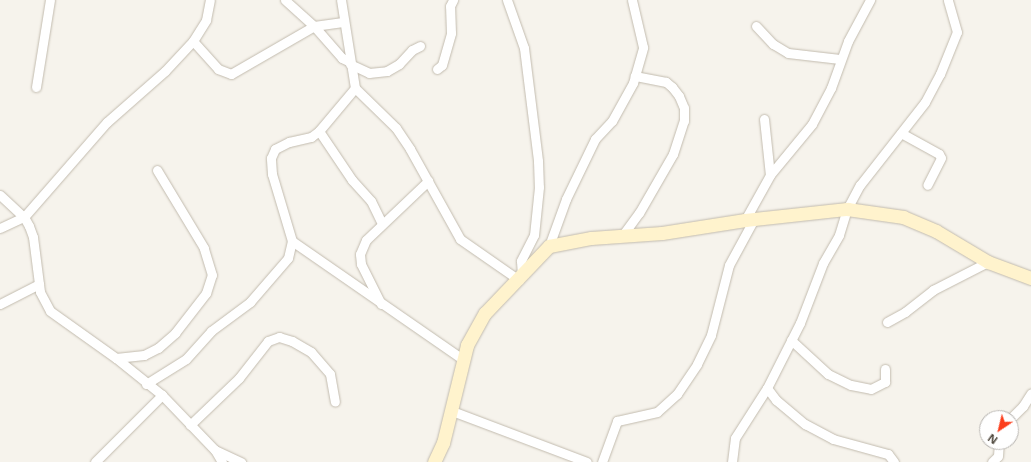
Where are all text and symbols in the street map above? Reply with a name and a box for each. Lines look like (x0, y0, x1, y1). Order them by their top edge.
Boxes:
north arrow (979, 410, 1019, 450)
text: N (984, 431, 1000, 448)

